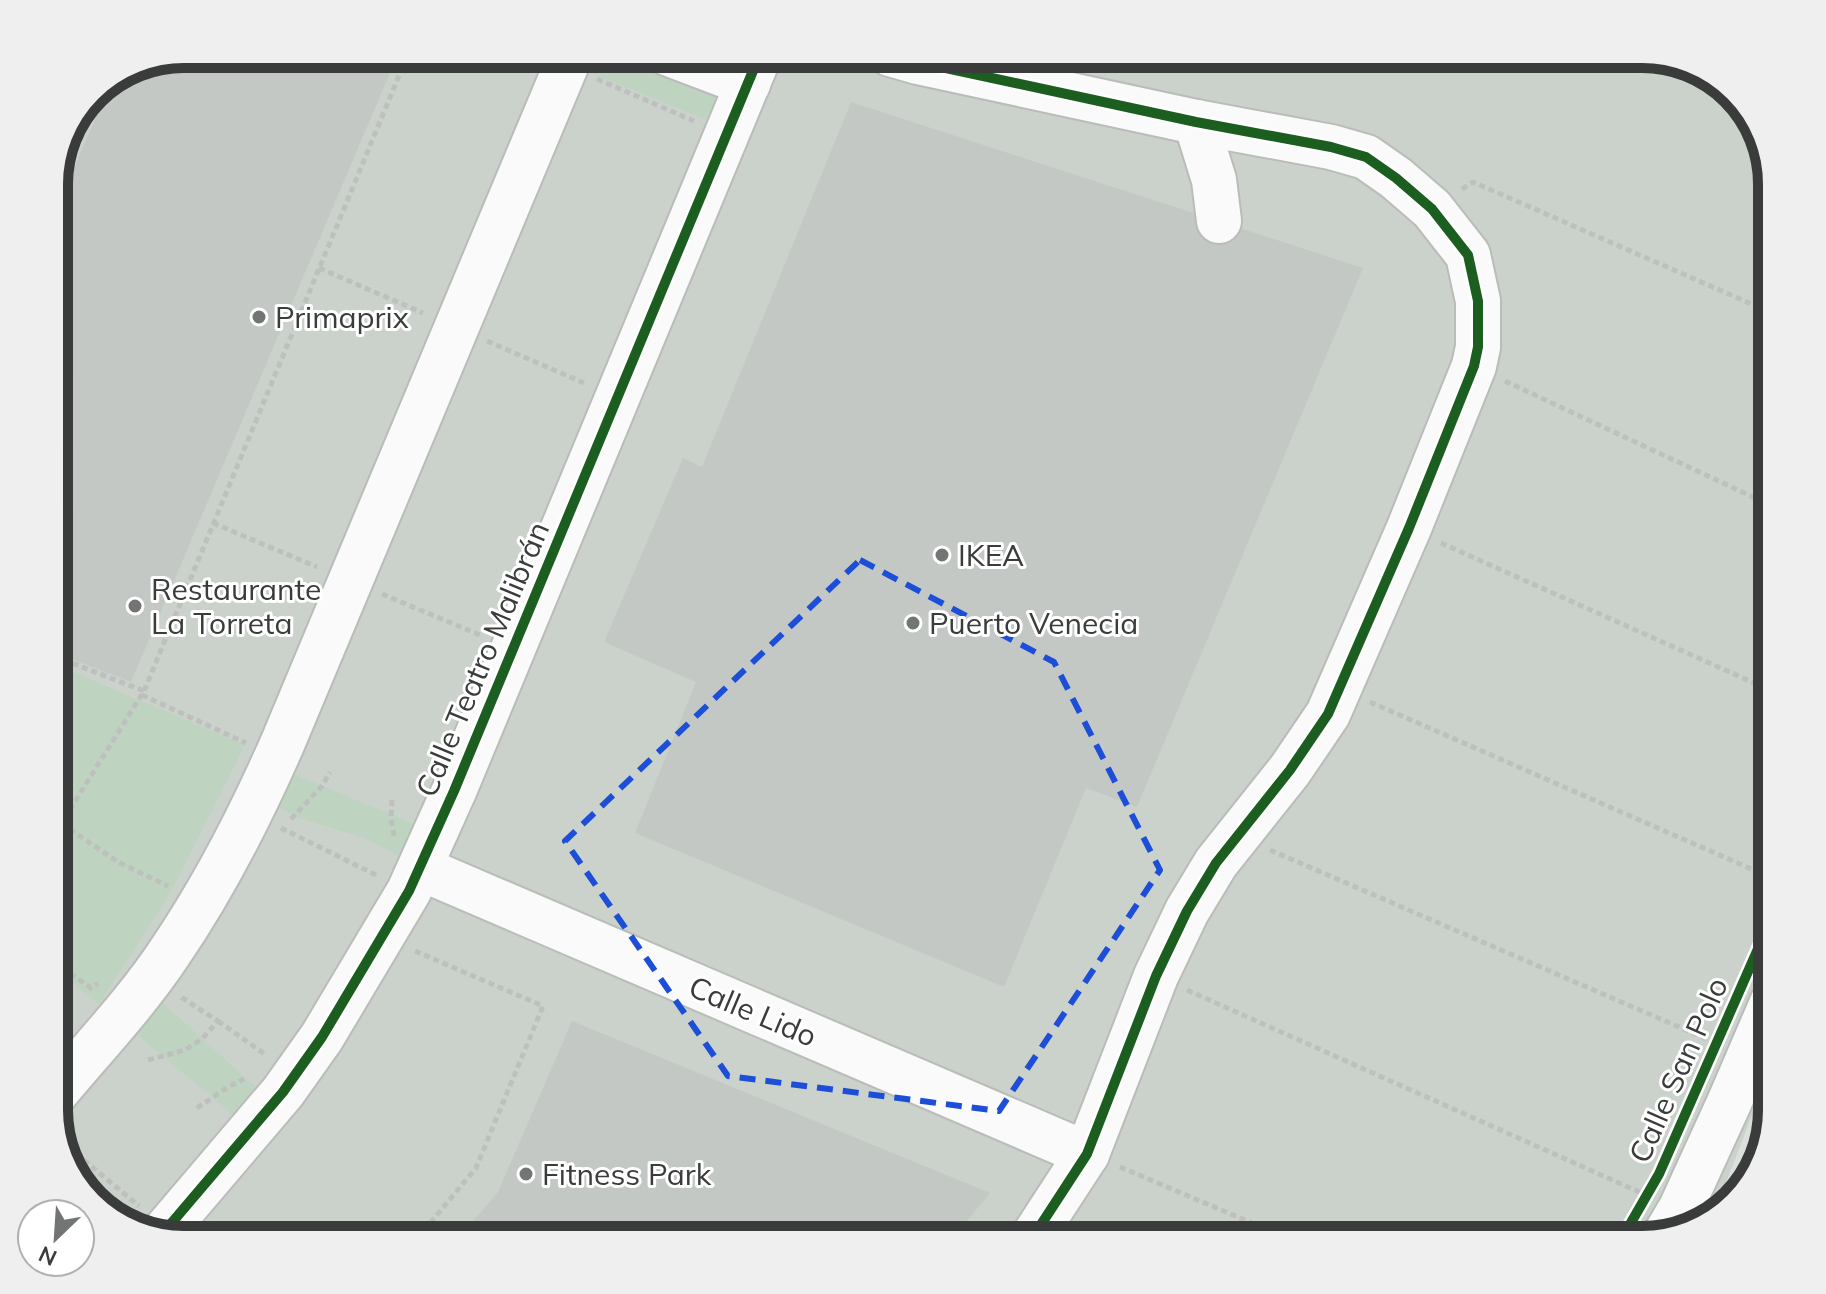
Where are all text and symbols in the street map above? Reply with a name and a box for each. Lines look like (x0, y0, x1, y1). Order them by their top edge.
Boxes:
place label: Primaprix (275, 298, 409, 336)
marker: Primaprix (250, 308, 268, 326)
street label: Calle Teatro Malibrán (407, 516, 557, 802)
place label: IKEA (958, 536, 1024, 574)
marker: IKEA (933, 546, 951, 564)
place label: Restaurante La Torreta (151, 570, 321, 642)
marker: Restaurante La Torreta (126, 597, 144, 615)
place label: Puerto Venecia (929, 604, 1138, 642)
marker: Puerto Venecia (904, 614, 922, 632)
street label: Calle Lido (683, 967, 823, 1055)
street label: Calle San Polo (1620, 971, 1736, 1169)
place label: Fitness Park (542, 1155, 712, 1193)
marker: Fitness Park (517, 1165, 535, 1183)
north arrow (16, 1198, 96, 1278)
text: N (34, 1240, 61, 1272)

